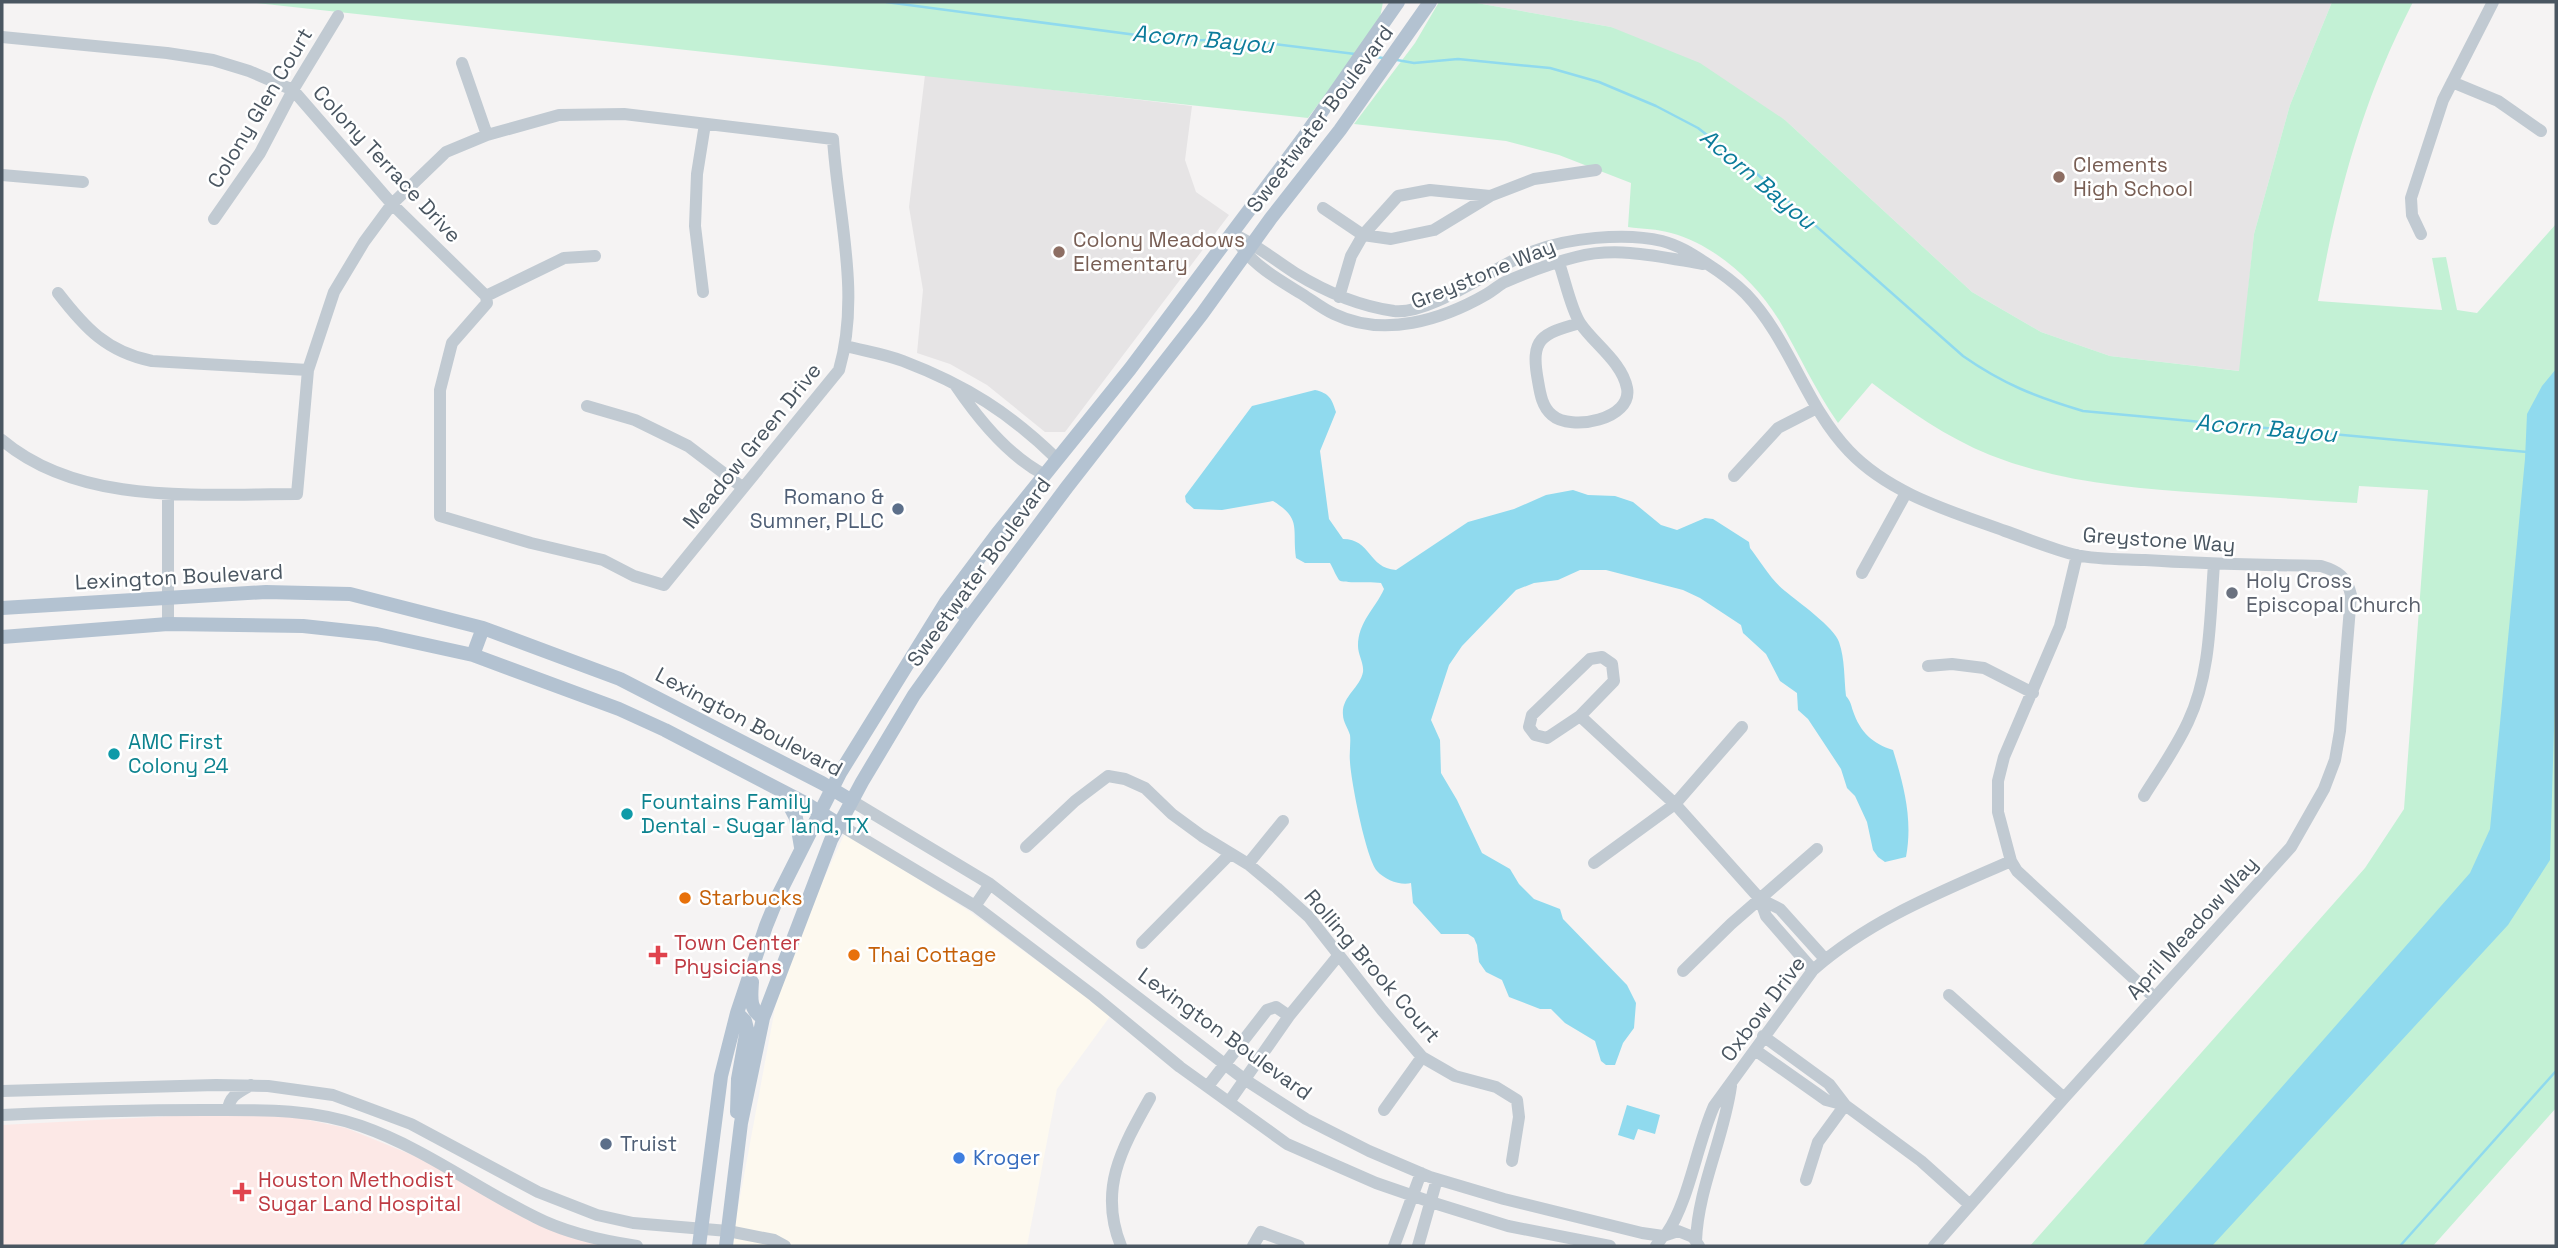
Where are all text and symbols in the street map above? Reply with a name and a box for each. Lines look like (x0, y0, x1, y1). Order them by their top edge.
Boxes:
water label: Acorn Bayou (1131, 18, 1276, 60)
street label: Sweetwater Boulevard (1240, 20, 1399, 218)
street label: Colony Glen Court (201, 23, 318, 193)
street label: Colony Terrace Drive (307, 79, 467, 248)
water label: Acorn Bayou (1694, 122, 1823, 237)
place label: Clements High School (2073, 151, 2193, 202)
marker: Clements High School (2051, 169, 2067, 185)
place label: Colony Meadows Elementary (1073, 226, 1245, 277)
street label: Greystone Way (1407, 232, 1559, 315)
marker: Colony Meadows Elementary (1051, 244, 1067, 260)
street label: Meadow Green Drive (676, 357, 827, 534)
water label: Acorn Bayou (2194, 407, 2339, 449)
street label: Sweetwater Boulevard (901, 472, 1056, 672)
place label: Romano & Sumner, PLLC (750, 483, 884, 534)
marker: Romano & Sumner, PLLC (890, 501, 906, 517)
street label: Greystone Way (2082, 521, 2236, 558)
street label: Lexington Boulevard (74, 558, 284, 595)
place label: Holy Cross Episcopal Church (2246, 567, 2421, 618)
marker: Holy Cross Episcopal Church (2224, 585, 2240, 601)
street label: Lexington Boulevard (651, 661, 848, 782)
place label: AMC First Colony 24 (128, 728, 229, 779)
marker: AMC First Colony 24 (106, 746, 122, 762)
place label: Fountains Family Dental - Sugar land, TX (641, 788, 869, 839)
marker: Fountains Family Dental - Sugar land, TX (619, 806, 635, 822)
street label: April Meadow Way (2120, 850, 2263, 1005)
street label: Rolling Brook Court (1298, 883, 1446, 1048)
place label: Starbucks (699, 884, 803, 911)
marker: Starbucks (677, 890, 693, 906)
place label: Town Center Physicians (674, 929, 800, 980)
place label: Thai Cottage (868, 941, 996, 968)
marker: Town Center Physicians (648, 945, 668, 965)
marker: Thai Cottage (846, 947, 862, 963)
street label: Oxbow Drive (1714, 951, 1811, 1067)
street label: Lexington Boulevard (1133, 961, 1318, 1106)
place label: Truist (620, 1130, 677, 1157)
marker: Truist (598, 1136, 614, 1152)
place label: Kroger (973, 1144, 1040, 1171)
marker: Kroger (951, 1150, 967, 1166)
place label: Houston Methodist Sugar Land Hospital (258, 1166, 461, 1217)
marker: Houston Methodist Sugar Land Hospital (232, 1182, 252, 1202)

